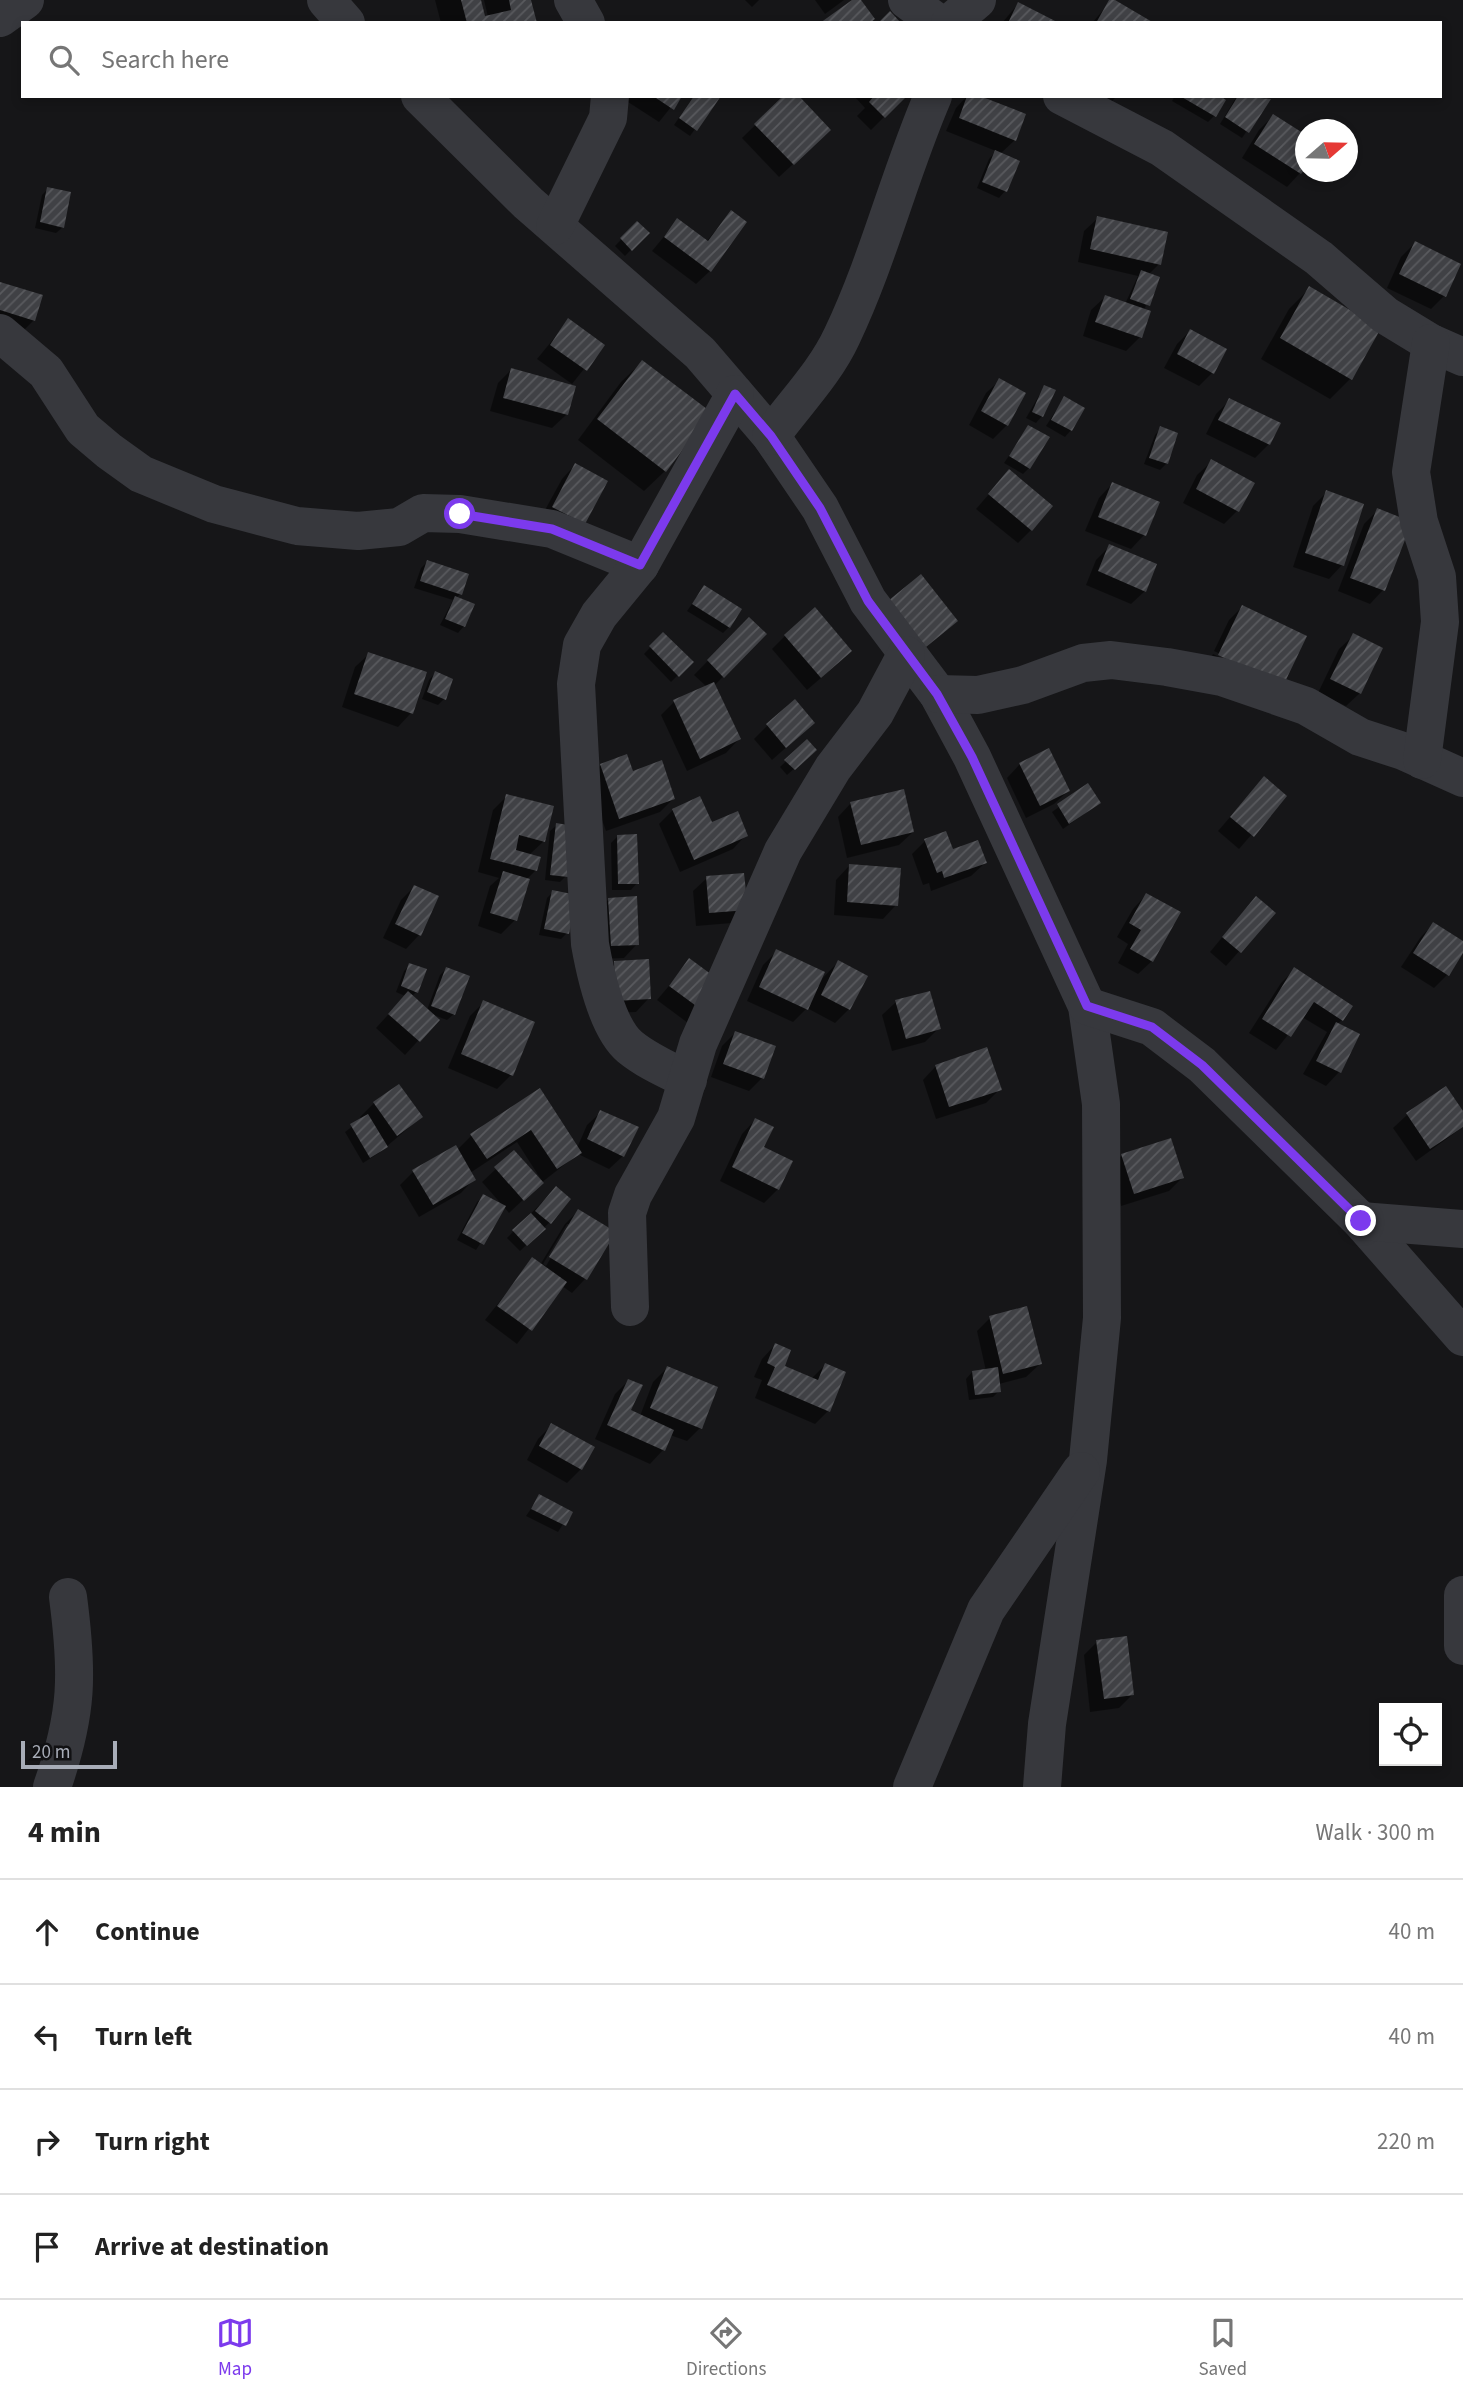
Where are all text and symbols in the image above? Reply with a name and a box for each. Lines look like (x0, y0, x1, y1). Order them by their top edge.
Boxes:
search box (21, 21, 1442, 98)
icon: search (45, 41, 83, 79)
text: Search here (101, 41, 229, 78)
north arrow (1295, 119, 1358, 182)
route start (444, 498, 475, 529)
route end (1345, 1205, 1376, 1236)
map controls (1379, 1703, 1442, 1766)
button: locate (1379, 1703, 1442, 1766)
scale bar (21, 1738, 117, 1770)
text: 20 m (32, 1739, 70, 1766)
text: 4 min (28, 1811, 101, 1854)
text: Walk · 300 m (1316, 1816, 1435, 1849)
icon: ahead (28, 1913, 66, 1951)
text: Continue (95, 1913, 200, 1950)
text: 40 m (1388, 1915, 1435, 1948)
icon: left (28, 2018, 66, 2056)
text: Turn left (95, 2018, 192, 2055)
text: 40 m (1388, 2020, 1435, 2053)
icon: right (28, 2123, 66, 2161)
text: Turn right (95, 2123, 210, 2160)
text: 220 m (1377, 2125, 1435, 2158)
icon: arrive (28, 2228, 66, 2266)
text: Arrive at destination (95, 2228, 329, 2265)
tab: Map (216, 2314, 254, 2383)
tab: Directions (686, 2314, 766, 2383)
tab: Saved (1198, 2314, 1247, 2383)

